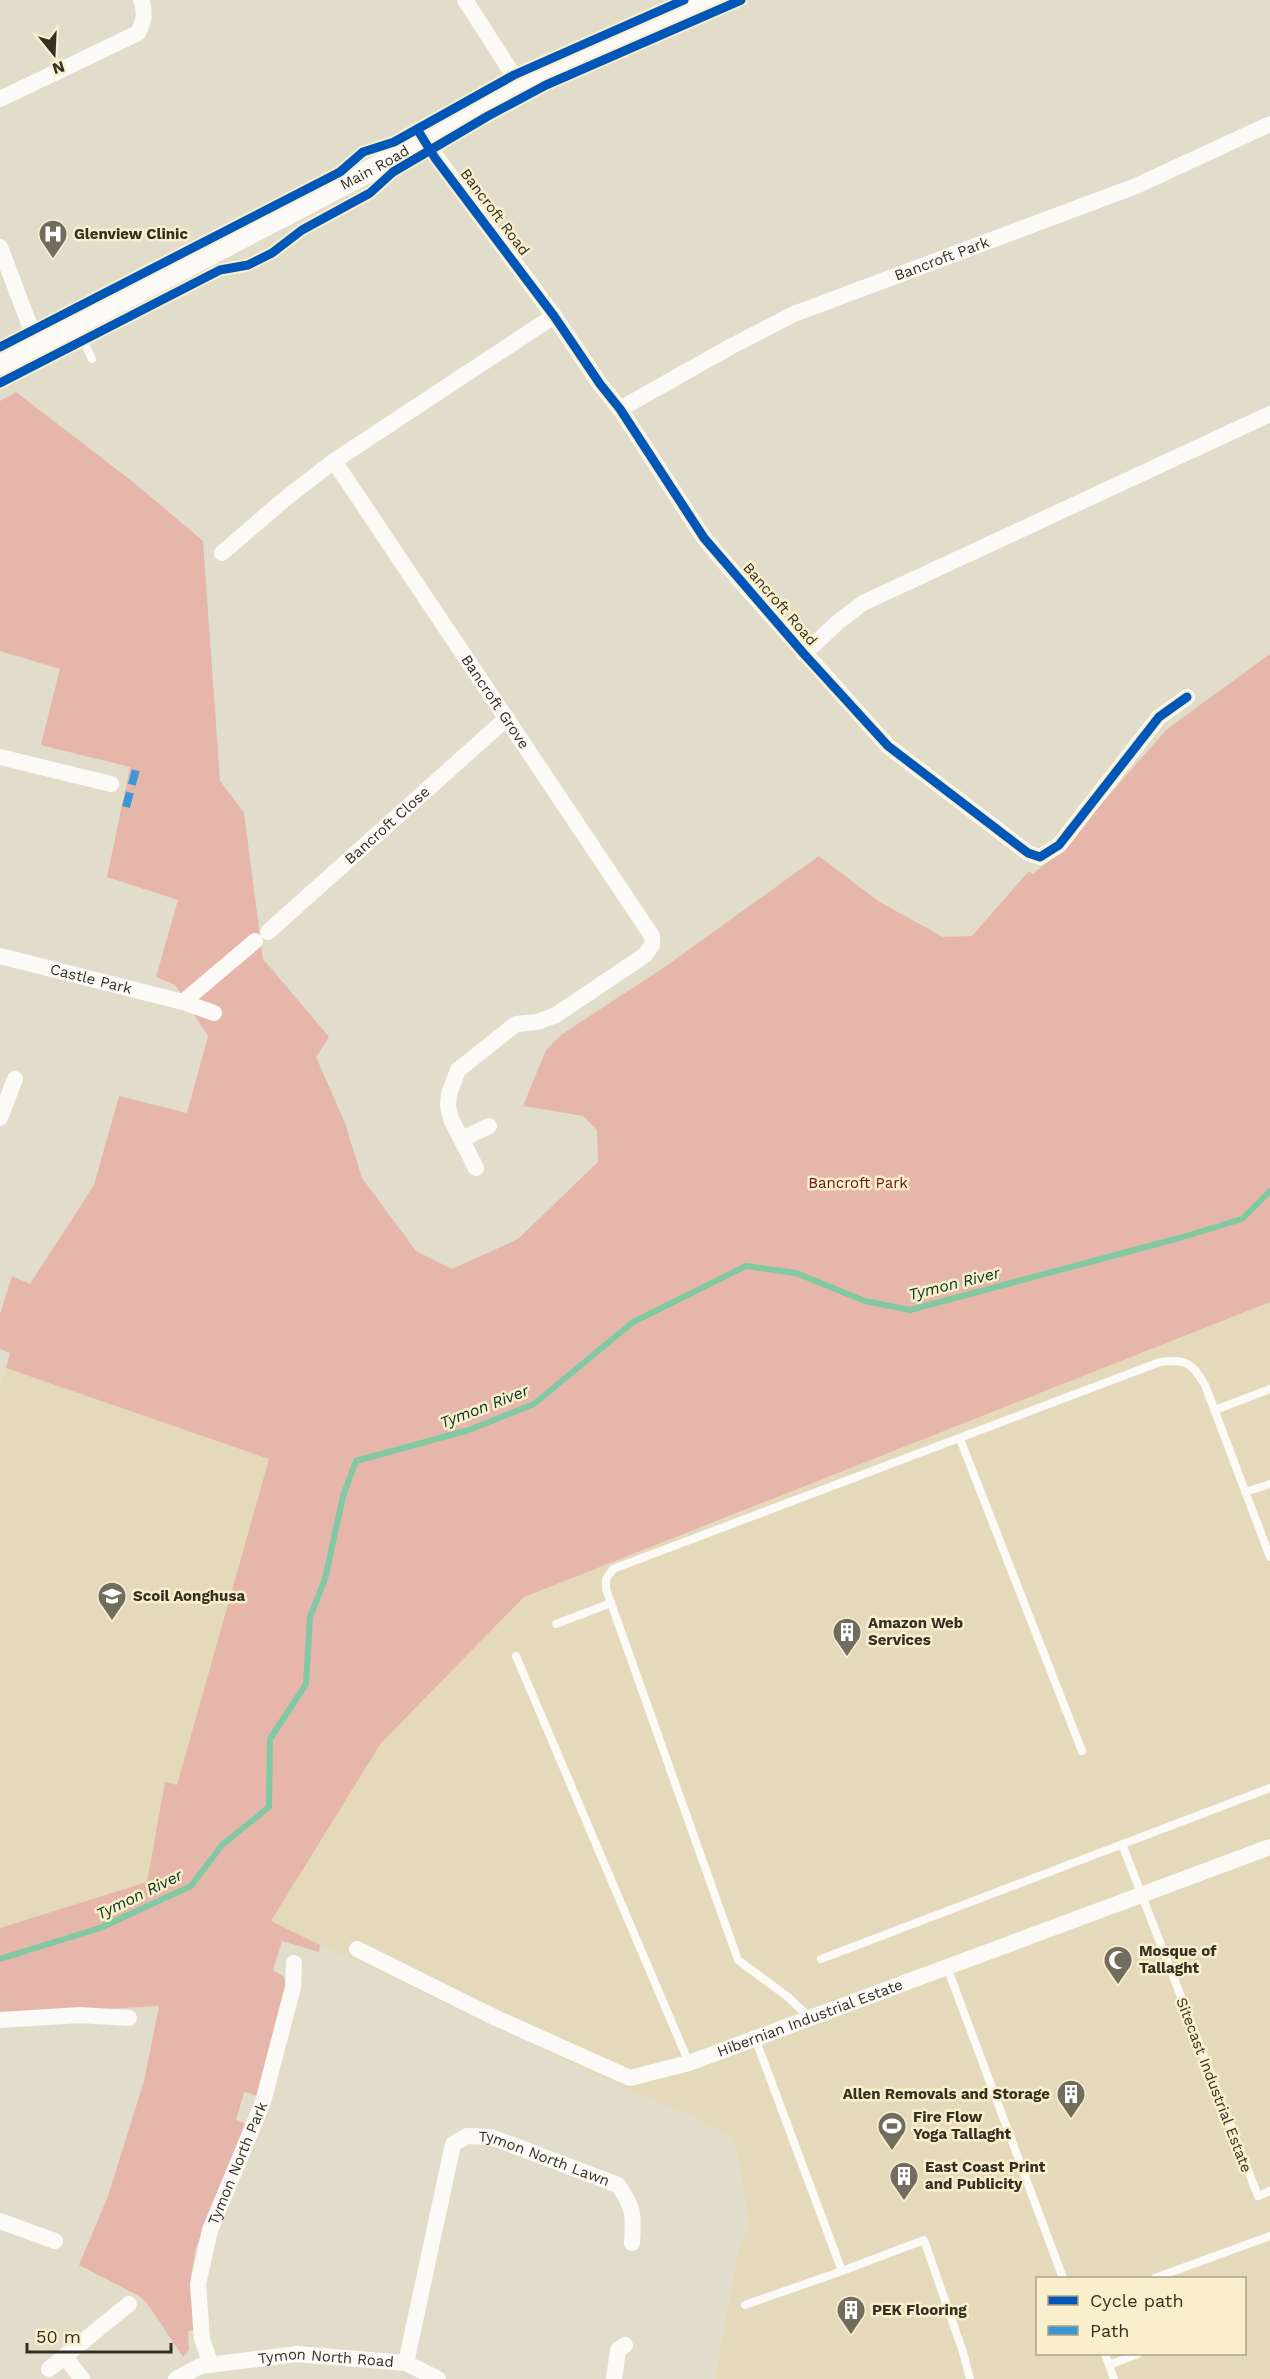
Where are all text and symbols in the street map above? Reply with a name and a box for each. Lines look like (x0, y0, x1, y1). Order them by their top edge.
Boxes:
north arrow (24, 24, 84, 84)
text: N (50, 57, 67, 79)
street label: Main Road (337, 141, 412, 194)
street label: Bancroft Road (457, 165, 533, 259)
hospital icon: Glenview Clinic (37, 218, 69, 260)
place label: Glenview Clinic (74, 225, 188, 243)
street label: Bancroft Park (892, 233, 992, 285)
street label: Bancroft Road (739, 559, 821, 649)
street label: Bancroft Grove (457, 651, 533, 753)
street label: Bancroft Close (341, 783, 433, 868)
street label: Castle Park (48, 960, 134, 998)
park label: Bancroft Park (808, 1174, 908, 1192)
water label: Tymon River (906, 1263, 1003, 1304)
water label: Tymon River (437, 1381, 532, 1432)
school or university icon: Scoil Aonghusa (96, 1580, 128, 1622)
place label: Scoil Aonghusa (133, 1587, 245, 1605)
place label: Amazon Web Services (868, 1614, 963, 1649)
building icon: Amazon Web Services (831, 1616, 863, 1658)
water label: Tymon River (93, 1865, 186, 1924)
place label: Mosque of Tallaght (1139, 1942, 1217, 1977)
mosque icon: Mosque of Tallaght (1102, 1944, 1134, 1986)
street label: Hibernian Industrial Estate (715, 1975, 905, 2061)
street label: Sitecast Industrial Estate (1172, 1995, 1256, 2175)
building icon: Allen Removals and Storage (1055, 2078, 1087, 2120)
place label: Allen Removals and Storage (843, 2085, 1050, 2103)
street label: Tymon North Park (204, 2099, 271, 2228)
place label: Fire Flow Yoga Tallaght (913, 2108, 1012, 2143)
sports icon: Fire Flow Yoga Tallaght (876, 2110, 908, 2152)
street label: Tymon North Lawn (478, 2127, 612, 2190)
place label: East Coast Print and Publicity (925, 2158, 1046, 2193)
building icon: East Coast Print and Publicity (888, 2160, 920, 2202)
legend (1036, 2277, 1246, 2355)
text: Cycle path (1090, 2290, 1184, 2311)
building icon: PEK Flooring (835, 2294, 867, 2336)
place label: PEK Flooring (872, 2301, 967, 2319)
scale bar (27, 2316, 171, 2354)
text: Path (1090, 2320, 1130, 2341)
text: 50 m (36, 2326, 81, 2347)
street label: Tymon North Road (257, 2345, 395, 2371)

